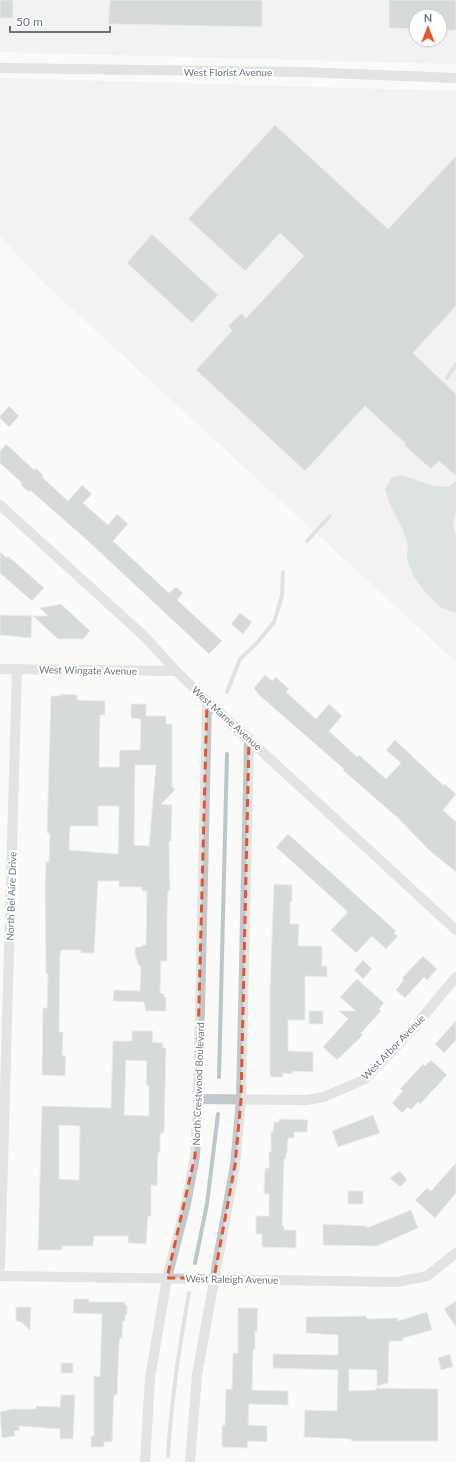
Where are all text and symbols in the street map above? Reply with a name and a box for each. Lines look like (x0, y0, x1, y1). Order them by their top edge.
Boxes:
scale bar (10, 8, 110, 34)
north arrow (408, 8, 448, 48)
text: N (424, 11, 432, 24)
text: 50 m (16, 14, 43, 29)
street label: West Florist Avenue (184, 66, 272, 78)
street label: West Wingate Avenue (39, 663, 137, 677)
street label: West Marne Avenue (190, 684, 264, 752)
street label: North Bel Aire Drive (3, 851, 19, 941)
street label: West Arbor Avenue (359, 1012, 427, 1082)
street label: North Crestwood Boulevard (190, 1022, 206, 1146)
street label: West Raleigh Avenue (185, 1272, 279, 1286)

